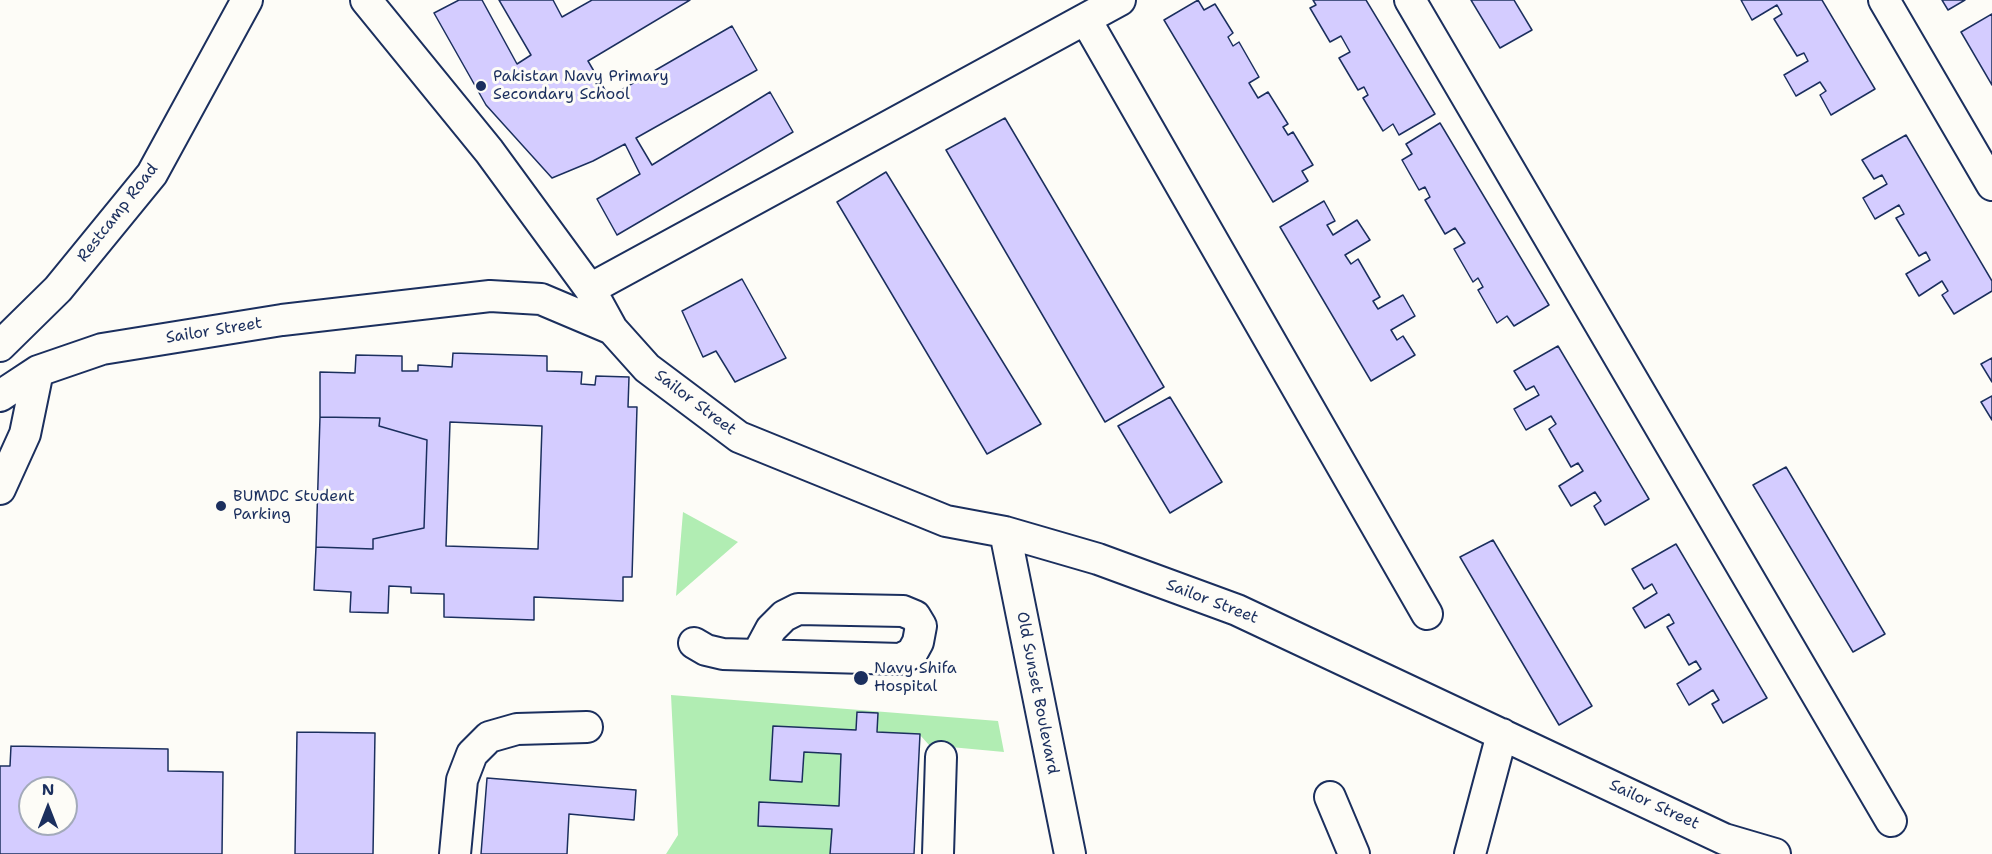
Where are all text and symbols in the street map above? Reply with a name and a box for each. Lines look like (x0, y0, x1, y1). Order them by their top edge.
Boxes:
place label: Pakistan Navy Primary Secondary School (493, 67, 669, 105)
marker: Pakistan Navy Primary Secondary School (474, 79, 488, 93)
street label: Restcamp Road (74, 160, 162, 266)
street label: Sailor Street (165, 314, 263, 348)
street label: Sailor Street (650, 366, 740, 440)
place label: BUMDC Student Parking (233, 487, 355, 525)
marker: BUMDC Student Parking (214, 499, 228, 513)
street label: Sailor Street (1163, 576, 1261, 628)
street label: Old Sunset Boulevard (1012, 610, 1062, 776)
place label: Navy Shifa Hospital (874, 659, 957, 697)
marker: Navy Shifa Hospital (852, 669, 870, 687)
north arrow (18, 776, 78, 836)
street label: Sailor Street (1606, 776, 1702, 834)
text: N (42, 779, 54, 800)

